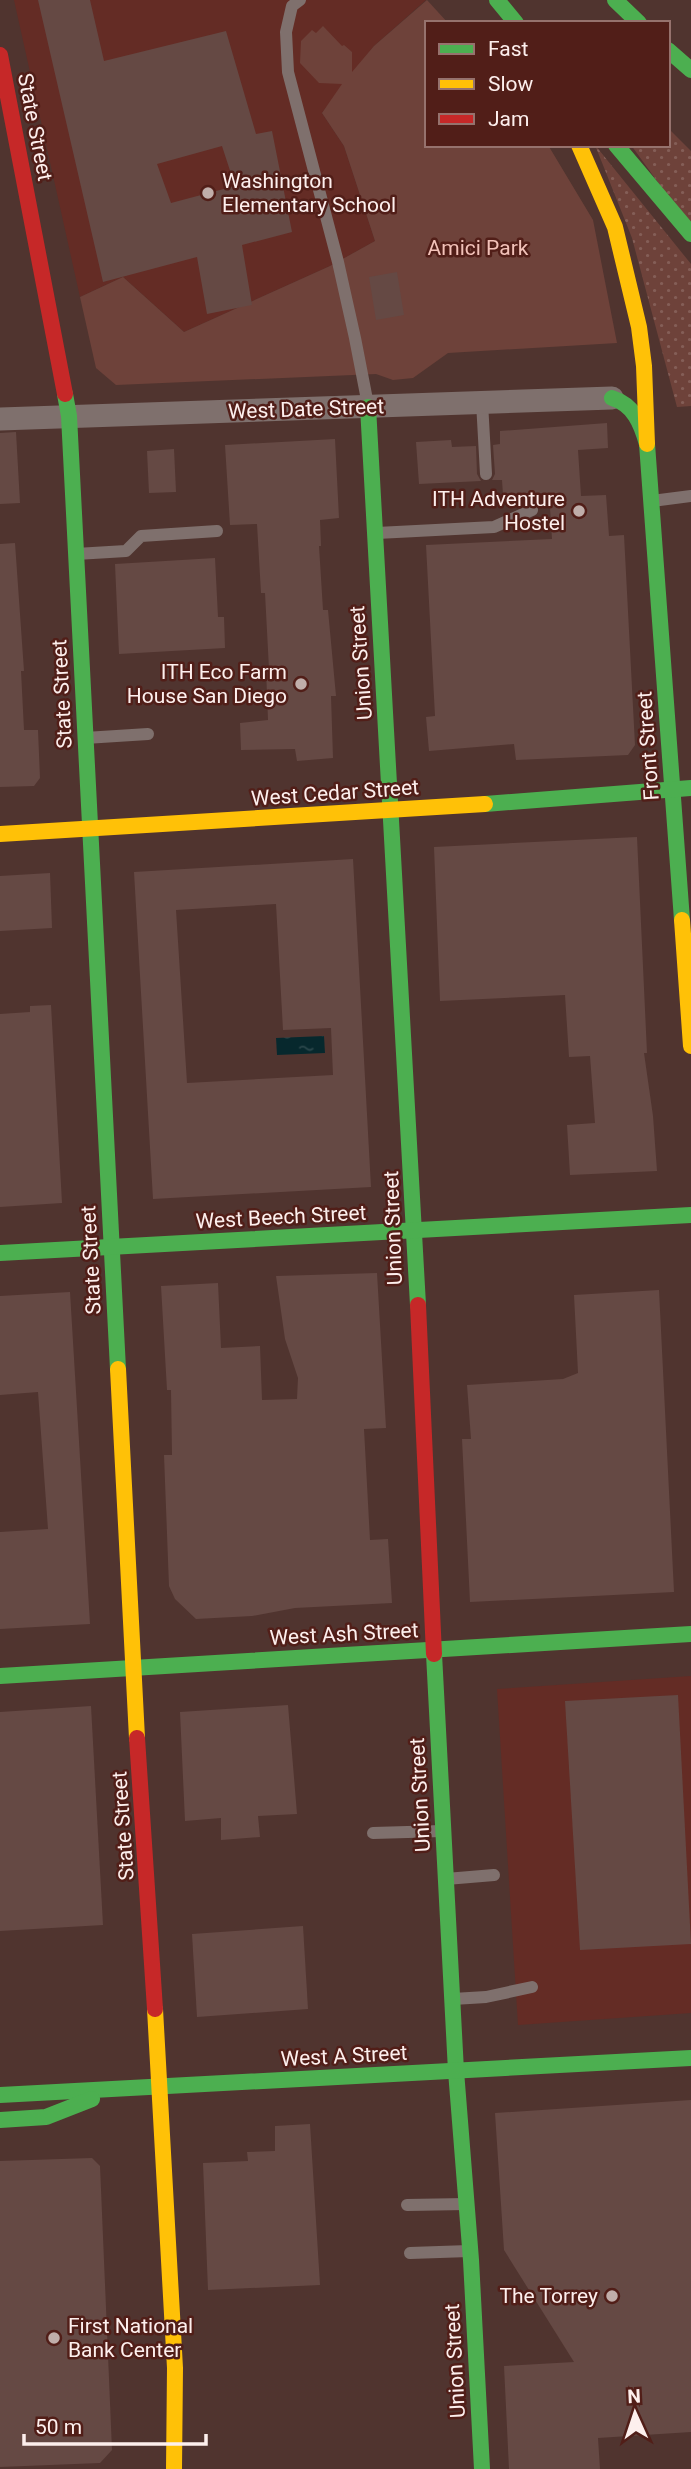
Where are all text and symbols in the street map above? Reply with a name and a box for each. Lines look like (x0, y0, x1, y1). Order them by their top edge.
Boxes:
legend (425, 21, 670, 147)
text: Fast (488, 37, 529, 61)
street label: State Street (13, 71, 57, 183)
text: Slow (488, 72, 534, 96)
text: Jam (488, 107, 529, 131)
place label: Washington Elementary School (222, 169, 396, 217)
marker: Washington Elementary School (200, 185, 216, 201)
park label: Amici Park (428, 236, 529, 260)
street label: West Date Street (228, 394, 385, 424)
place label: ITH Adventure Hostel (432, 487, 565, 535)
marker: ITH Adventure Hostel (571, 503, 587, 519)
street label: Union Street (345, 605, 377, 721)
street label: State Street (47, 639, 77, 749)
place label: ITH Eco Farm House San Diego (127, 660, 287, 708)
marker: ITH Eco Farm House San Diego (293, 676, 309, 692)
street label: Front Street (632, 691, 664, 801)
street label: West Cedar Street (250, 775, 420, 811)
street label: Union Street (379, 1170, 407, 1286)
street label: West Beech Street (195, 1201, 367, 1233)
street label: State Street (76, 1205, 106, 1315)
street label: West Ash Street (269, 1618, 419, 1650)
street label: Union Street (405, 1737, 435, 1853)
street label: State Street (107, 1770, 139, 1881)
street label: West A Street (280, 2041, 408, 2071)
place label: The Torrey (500, 2284, 598, 2308)
marker: The Torrey (604, 2288, 620, 2304)
street label: Union Street (440, 2303, 470, 2419)
place label: First National Bank Center (68, 2314, 193, 2362)
marker: First National Bank Center (46, 2330, 62, 2346)
north arrow (600, 2378, 670, 2448)
text: N (627, 2385, 641, 2408)
scale bar (24, 2402, 206, 2446)
text: 50 m (35, 2415, 82, 2439)

